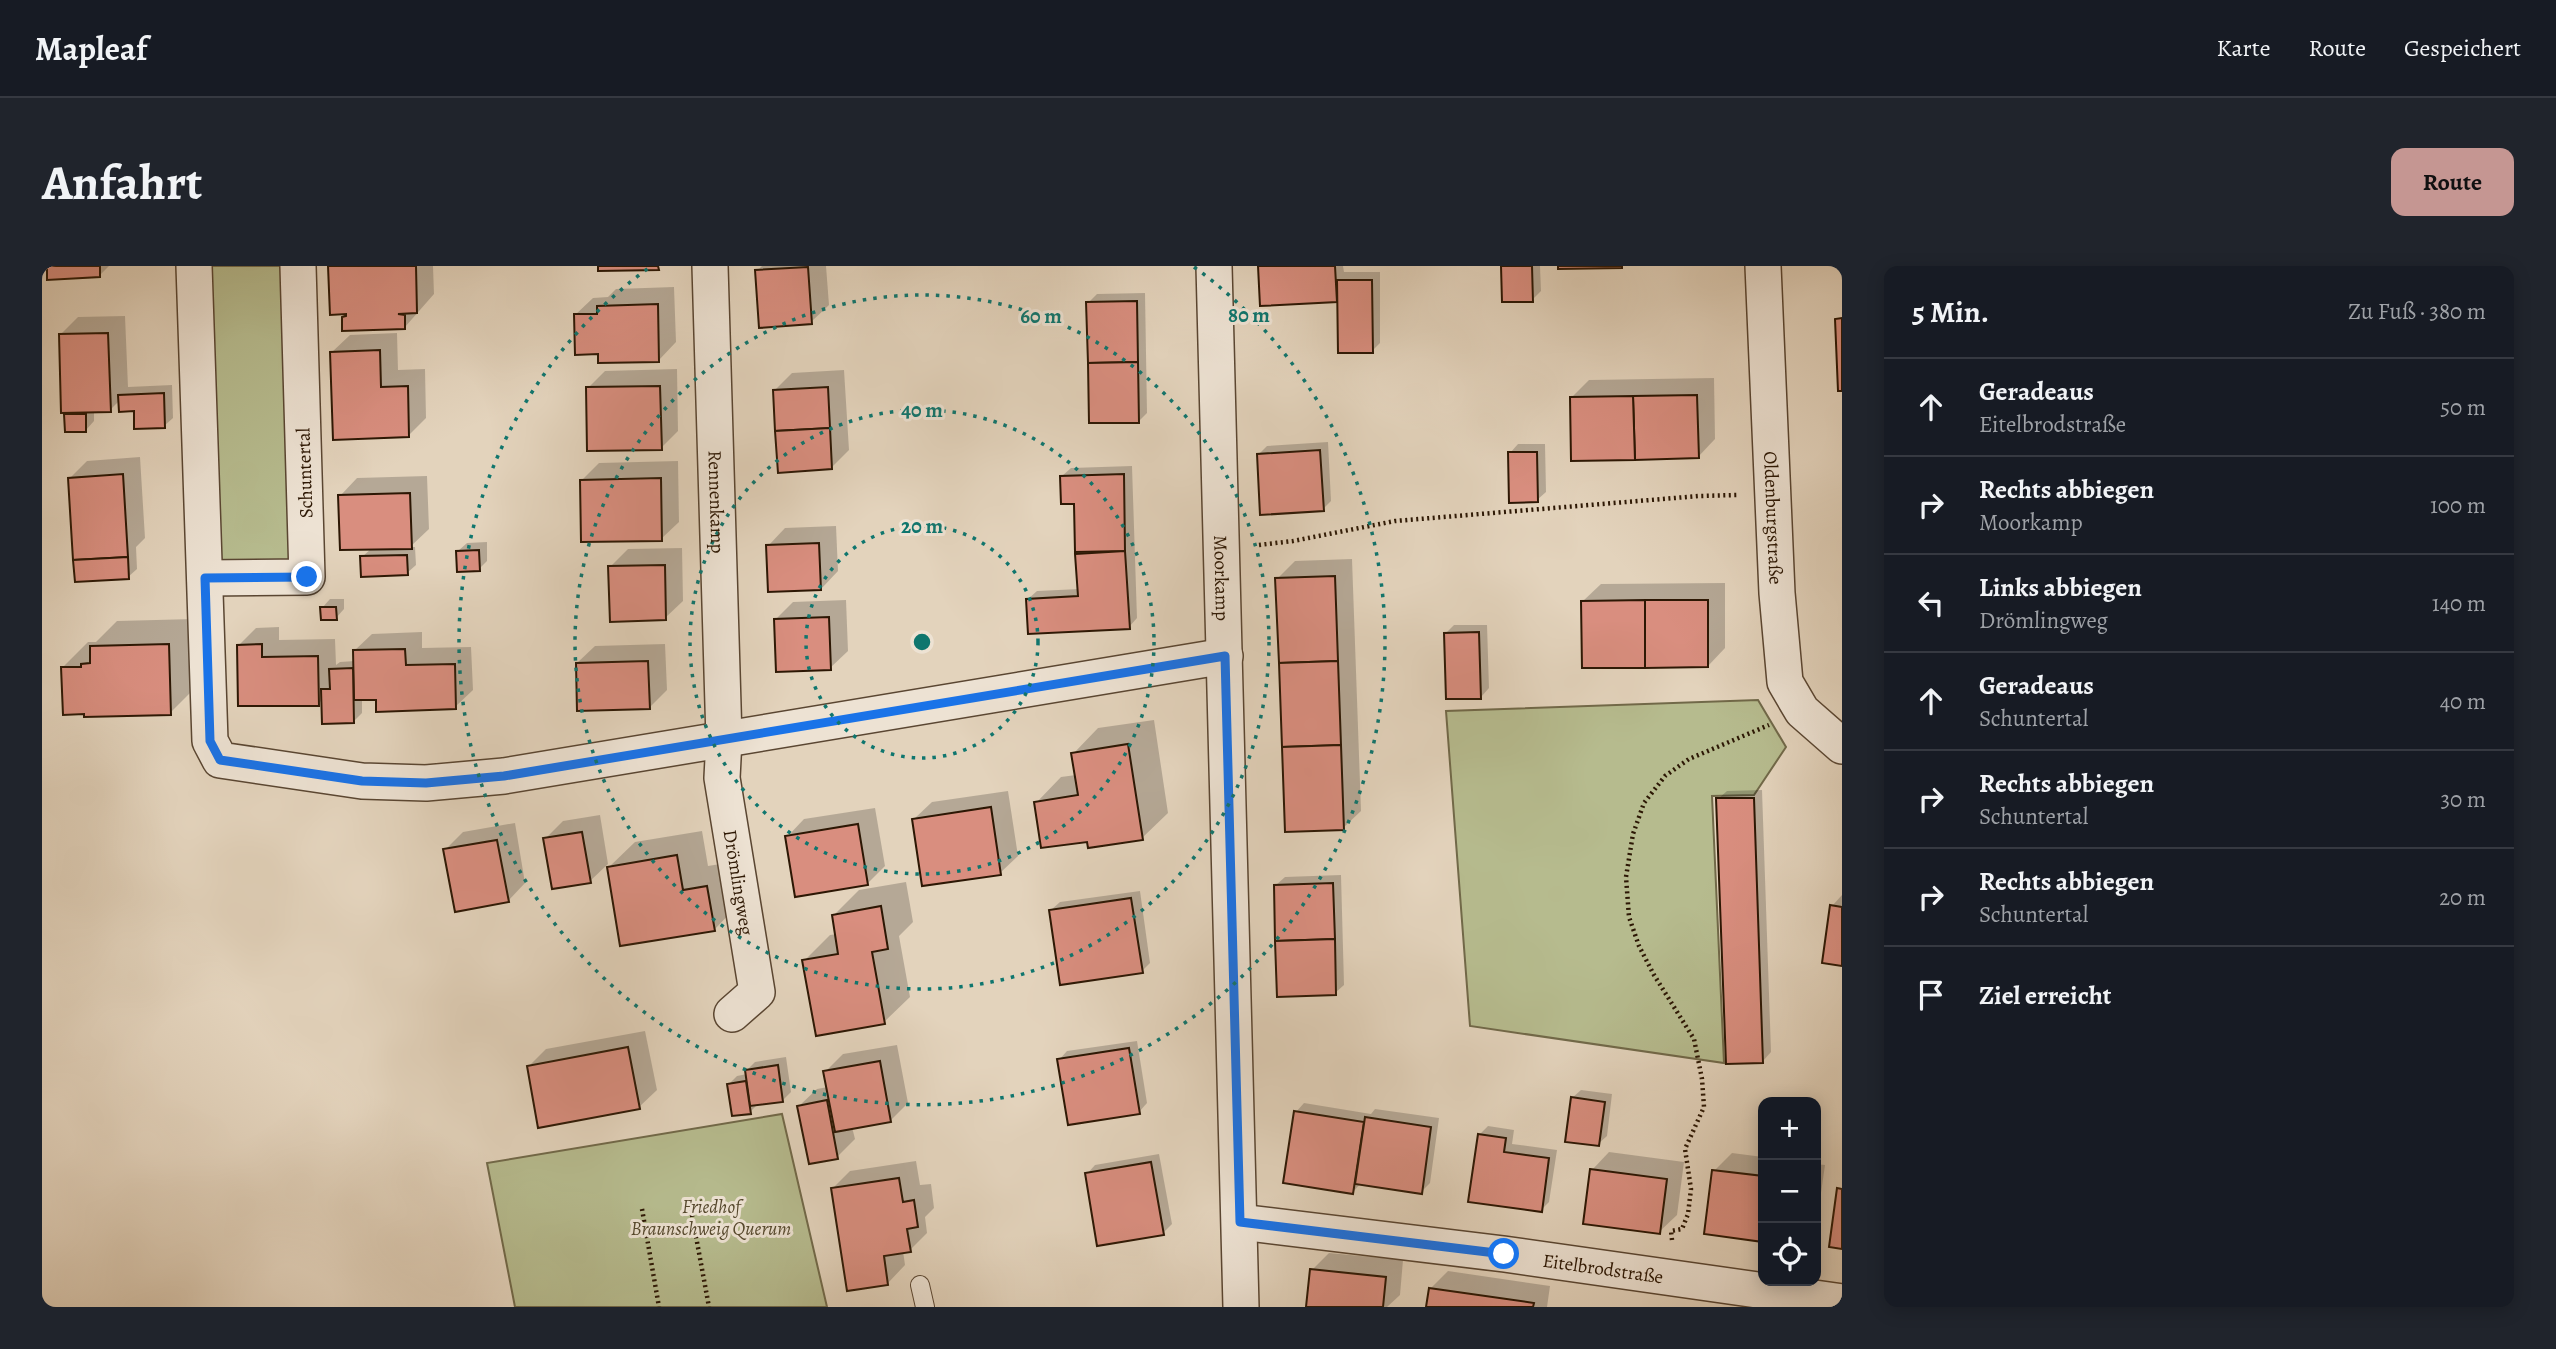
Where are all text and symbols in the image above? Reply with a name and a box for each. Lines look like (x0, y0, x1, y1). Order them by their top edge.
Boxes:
text: Mapleaf (35, 26, 147, 71)
text: Karte (2217, 32, 2270, 64)
text: Route (2308, 32, 2366, 64)
text: Gespeichert (2404, 32, 2521, 64)
button: Route (2391, 148, 2514, 216)
text: Anfahrt (42, 149, 202, 216)
text: 5 Min. (1912, 292, 1989, 332)
text: Zu Fuß · 380 m (2348, 296, 2486, 327)
text: 80 m (1228, 301, 1270, 329)
text: 60 m (1020, 302, 1062, 330)
text: Geradeaus (1979, 374, 2094, 409)
icon: ahead (1912, 388, 1950, 426)
text: 50 m (2440, 392, 2486, 423)
text: 40 m (901, 396, 943, 424)
text: Eitelbrodstraße (1979, 409, 2126, 440)
street label: Schuntertal (290, 427, 320, 519)
street label: Rennenkamp (701, 450, 731, 554)
street label: Oldenburgstraße (1757, 451, 1789, 585)
text: Rechts abbiegen (1979, 472, 2154, 507)
icon: right (1912, 486, 1950, 524)
text: 100 m (2430, 490, 2486, 521)
text: Moorkamp (1979, 507, 2083, 538)
text: 20 m (901, 512, 943, 540)
street label: Moorkamp (1207, 535, 1235, 621)
route end (291, 561, 322, 592)
text: Links abbiegen (1979, 570, 2142, 605)
icon: left (1912, 584, 1950, 622)
text: 140 m (2432, 588, 2486, 619)
text: Drömlingweg (1979, 605, 2108, 636)
centre of rings (910, 630, 934, 654)
text: Geradeaus (1979, 668, 2094, 703)
icon: ahead (1912, 682, 1950, 720)
text: 40 m (2440, 686, 2486, 717)
text: Schuntertal (1979, 703, 2088, 734)
text: Rechts abbiegen (1979, 766, 2154, 801)
icon: right (1912, 780, 1950, 818)
text: 30 m (2440, 784, 2486, 815)
text: Schuntertal (1979, 801, 2088, 832)
street label: Drömlingweg (717, 828, 760, 938)
text: Rechts abbiegen (1979, 864, 2154, 899)
icon: right (1912, 878, 1950, 916)
text: 20 m (2439, 882, 2486, 913)
text: Schuntertal (1979, 899, 2088, 930)
icon: arrive (1912, 976, 1950, 1014)
text: Ziel erreicht (1979, 978, 2112, 1013)
map controls (1758, 1097, 1821, 1286)
button: + (1758, 1097, 1821, 1160)
button: − (1758, 1160, 1821, 1223)
park label: Friedhof Braunschweig Querum (631, 1194, 791, 1242)
button: locate (1758, 1223, 1821, 1286)
route start (1488, 1238, 1519, 1269)
street label: Eitelbrodstraße (1541, 1248, 1665, 1290)

